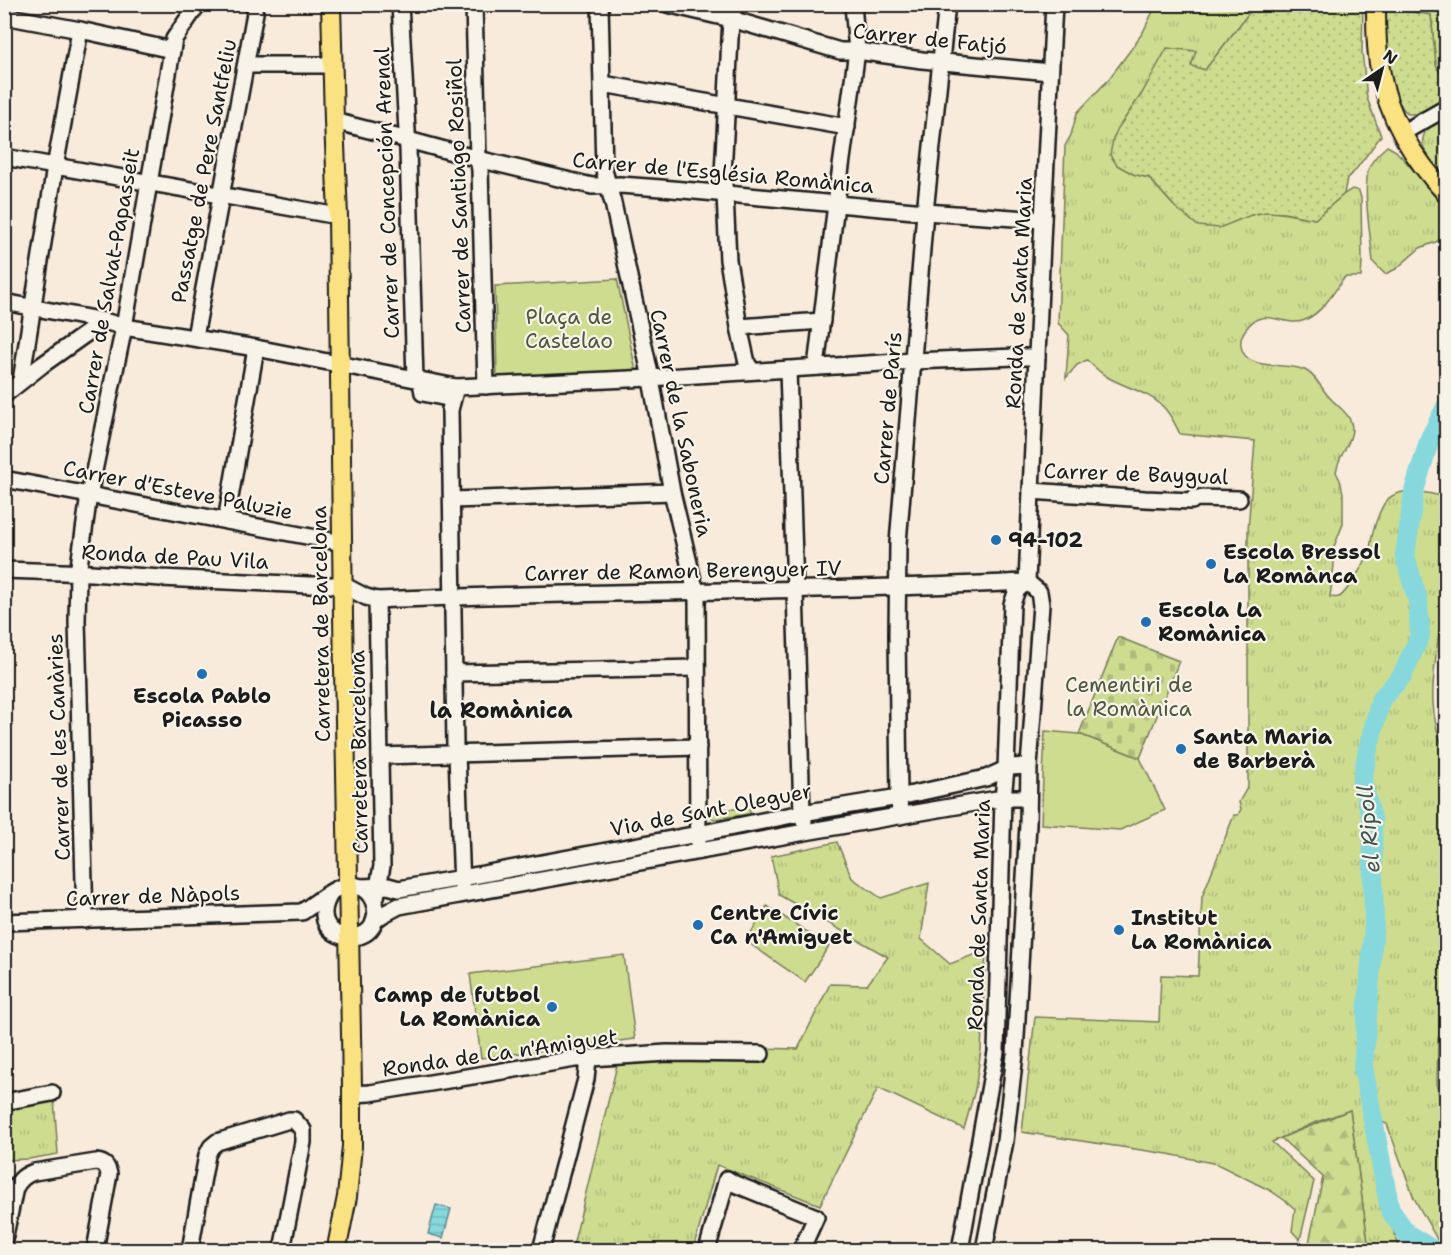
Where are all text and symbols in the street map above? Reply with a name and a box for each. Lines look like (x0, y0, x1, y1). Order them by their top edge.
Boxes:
street label: Carrer de Fatjó (852, 17, 1008, 61)
street label: Passatge de Pere Santfeliu (165, 36, 243, 306)
north arrow (1352, 39, 1412, 99)
text: N (1379, 45, 1402, 69)
street label: Carrer de Concepción Arenal (368, 46, 406, 339)
street label: Carrer de Santiago Rosiñol (440, 58, 478, 334)
street label: Carrer de Salvat-Papasseit (72, 146, 146, 416)
street label: Carrer de l'Església Romànica (571, 146, 875, 200)
street label: Ronda de Santa Maria (999, 176, 1039, 410)
park label: Plaça de Castelao (525, 303, 613, 355)
street label: Carrer de la Saboneria (643, 307, 719, 539)
street label: Carrer de París (867, 330, 909, 486)
street label: Carrer d'Esteve Paluzie (61, 454, 295, 526)
street label: Carrer de Baygual (1043, 457, 1230, 491)
street label: Carretera de Barcelona (305, 506, 337, 742)
place label: 94-102 (1008, 526, 1083, 554)
marker: 94-102 (989, 533, 1003, 547)
street label: Ronda de Pau Vila (81, 538, 269, 576)
place label: Escola Bressol La Romànca (1223, 538, 1381, 590)
street label: Carrer de Ramon Berenguer IV (524, 554, 842, 588)
marker: Escola Bressol La Romànca (1204, 557, 1218, 571)
place label: Escola La Romànica (1158, 596, 1266, 648)
marker: Escola La Romànica (1139, 615, 1153, 629)
street label: Carrer de les Canàries (41, 633, 77, 861)
street label: Carretera Barcelona (343, 650, 375, 854)
marker: Escola Pablo Picasso (195, 667, 209, 681)
park label: Cementiri de la Romànica (1065, 671, 1193, 723)
place label: Escola Pablo Picasso (133, 682, 271, 734)
district label: la Romànica (429, 696, 573, 725)
place label: Santa Maria de Barberà (1193, 723, 1333, 775)
marker: Santa Maria de Barberà (1174, 742, 1188, 756)
street label: Via de Sant Oleguer (608, 777, 814, 843)
water label: el Ripoll (1350, 784, 1387, 874)
street label: Ronda de Santa Maria (961, 799, 997, 1031)
street label: Carrer de Nàpols (65, 879, 241, 913)
place label: Centre Cívic Ca n'Amiguet (710, 899, 852, 951)
place label: Institut La Romànica (1131, 904, 1272, 956)
marker: Centre Cívic Ca n'Amiguet (691, 918, 705, 932)
marker: Institut La Romànica (1112, 923, 1126, 937)
place label: Camp de futbol La Romànica (374, 981, 541, 1033)
marker: Camp de futbol La Romànica (545, 1000, 559, 1014)
street label: Ronda de Ca n'Amiguet (381, 1023, 619, 1083)

